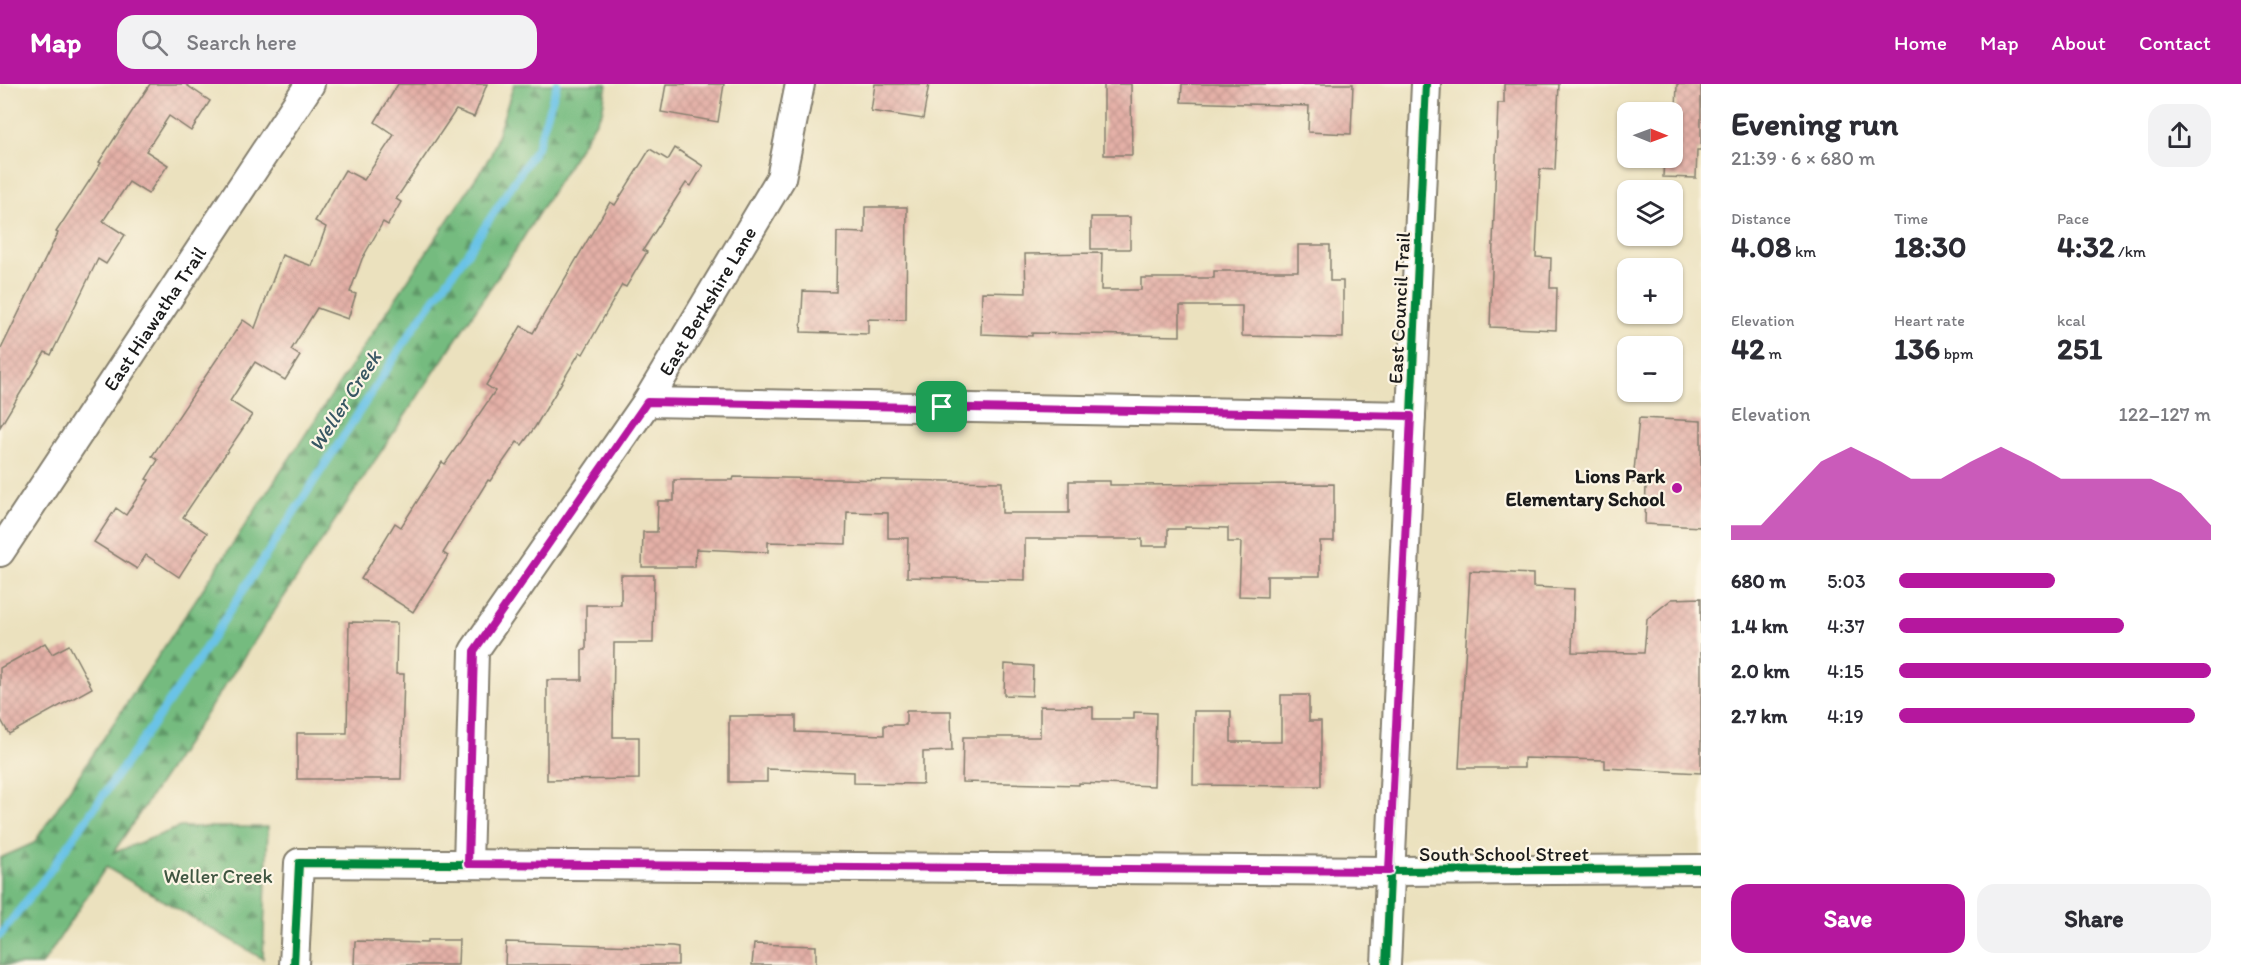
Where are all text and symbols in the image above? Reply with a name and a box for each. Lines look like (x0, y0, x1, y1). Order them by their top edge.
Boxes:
search box (117, 15, 537, 69)
text: Map (30, 25, 81, 59)
icon: search (138, 26, 171, 59)
text: Search here (186, 29, 297, 56)
text: Home (1894, 30, 1947, 55)
text: Map (1980, 30, 2019, 55)
text: About (2052, 30, 2106, 55)
text: Contact (2139, 30, 2211, 55)
north arrow (1617, 102, 1683, 168)
map controls (1617, 102, 1683, 402)
text: Evening run (1731, 104, 1898, 143)
button: share (2148, 104, 2211, 167)
text: 21:39 · 6 × 680 m (1731, 146, 1875, 170)
button: layers (1617, 180, 1683, 246)
text: Distance (1731, 209, 1791, 228)
text: Time (1894, 209, 1928, 228)
text: Pace (2057, 209, 2089, 228)
street label: East Berkshire Lane (654, 222, 761, 380)
text: 4.08 (1731, 228, 1791, 265)
text: 18:30 (1894, 228, 1967, 265)
text: 4:32 (2057, 228, 2115, 265)
street label: East Council Trail (1383, 231, 1415, 385)
street label: East Hiawatha Trail (98, 242, 211, 395)
text: km (1791, 242, 1816, 261)
text: /km (2115, 242, 2146, 261)
button: + (1617, 258, 1683, 324)
text: Elevation (1731, 311, 1795, 330)
text: Heart rate (1894, 311, 1965, 330)
text: kcal (2057, 311, 2085, 330)
text: 42 (1731, 330, 1765, 367)
text: 136 (1894, 330, 1940, 367)
text: 251 (2057, 330, 2102, 367)
button: − (1617, 336, 1683, 402)
text: m (1765, 344, 1782, 363)
text: bpm (1940, 344, 1973, 363)
water label: Weller Creek (303, 345, 387, 456)
pin (916, 381, 967, 432)
icon: arrive (925, 390, 958, 423)
text: Elevation (1731, 402, 1810, 426)
text: 122–127 m (2118, 402, 2211, 426)
place label: Lions Park Elementary School (1506, 464, 1666, 512)
marker: Lions Park Elementary School (1670, 481, 1684, 495)
text: 680 m (1731, 569, 1786, 593)
text: 5:03 (1827, 569, 1866, 593)
text: 1.4 km (1731, 614, 1788, 638)
text: 4:37 (1827, 614, 1865, 638)
text: 2.0 km (1731, 659, 1790, 683)
text: 4:15 (1827, 659, 1864, 683)
text: 2.7 km (1731, 704, 1787, 728)
text: 4:19 (1827, 704, 1864, 728)
street label: South School Street (1419, 842, 1589, 866)
park label: Weller Creek (163, 864, 273, 888)
button: Save (1731, 884, 1965, 953)
button: Share (1977, 884, 2211, 953)

